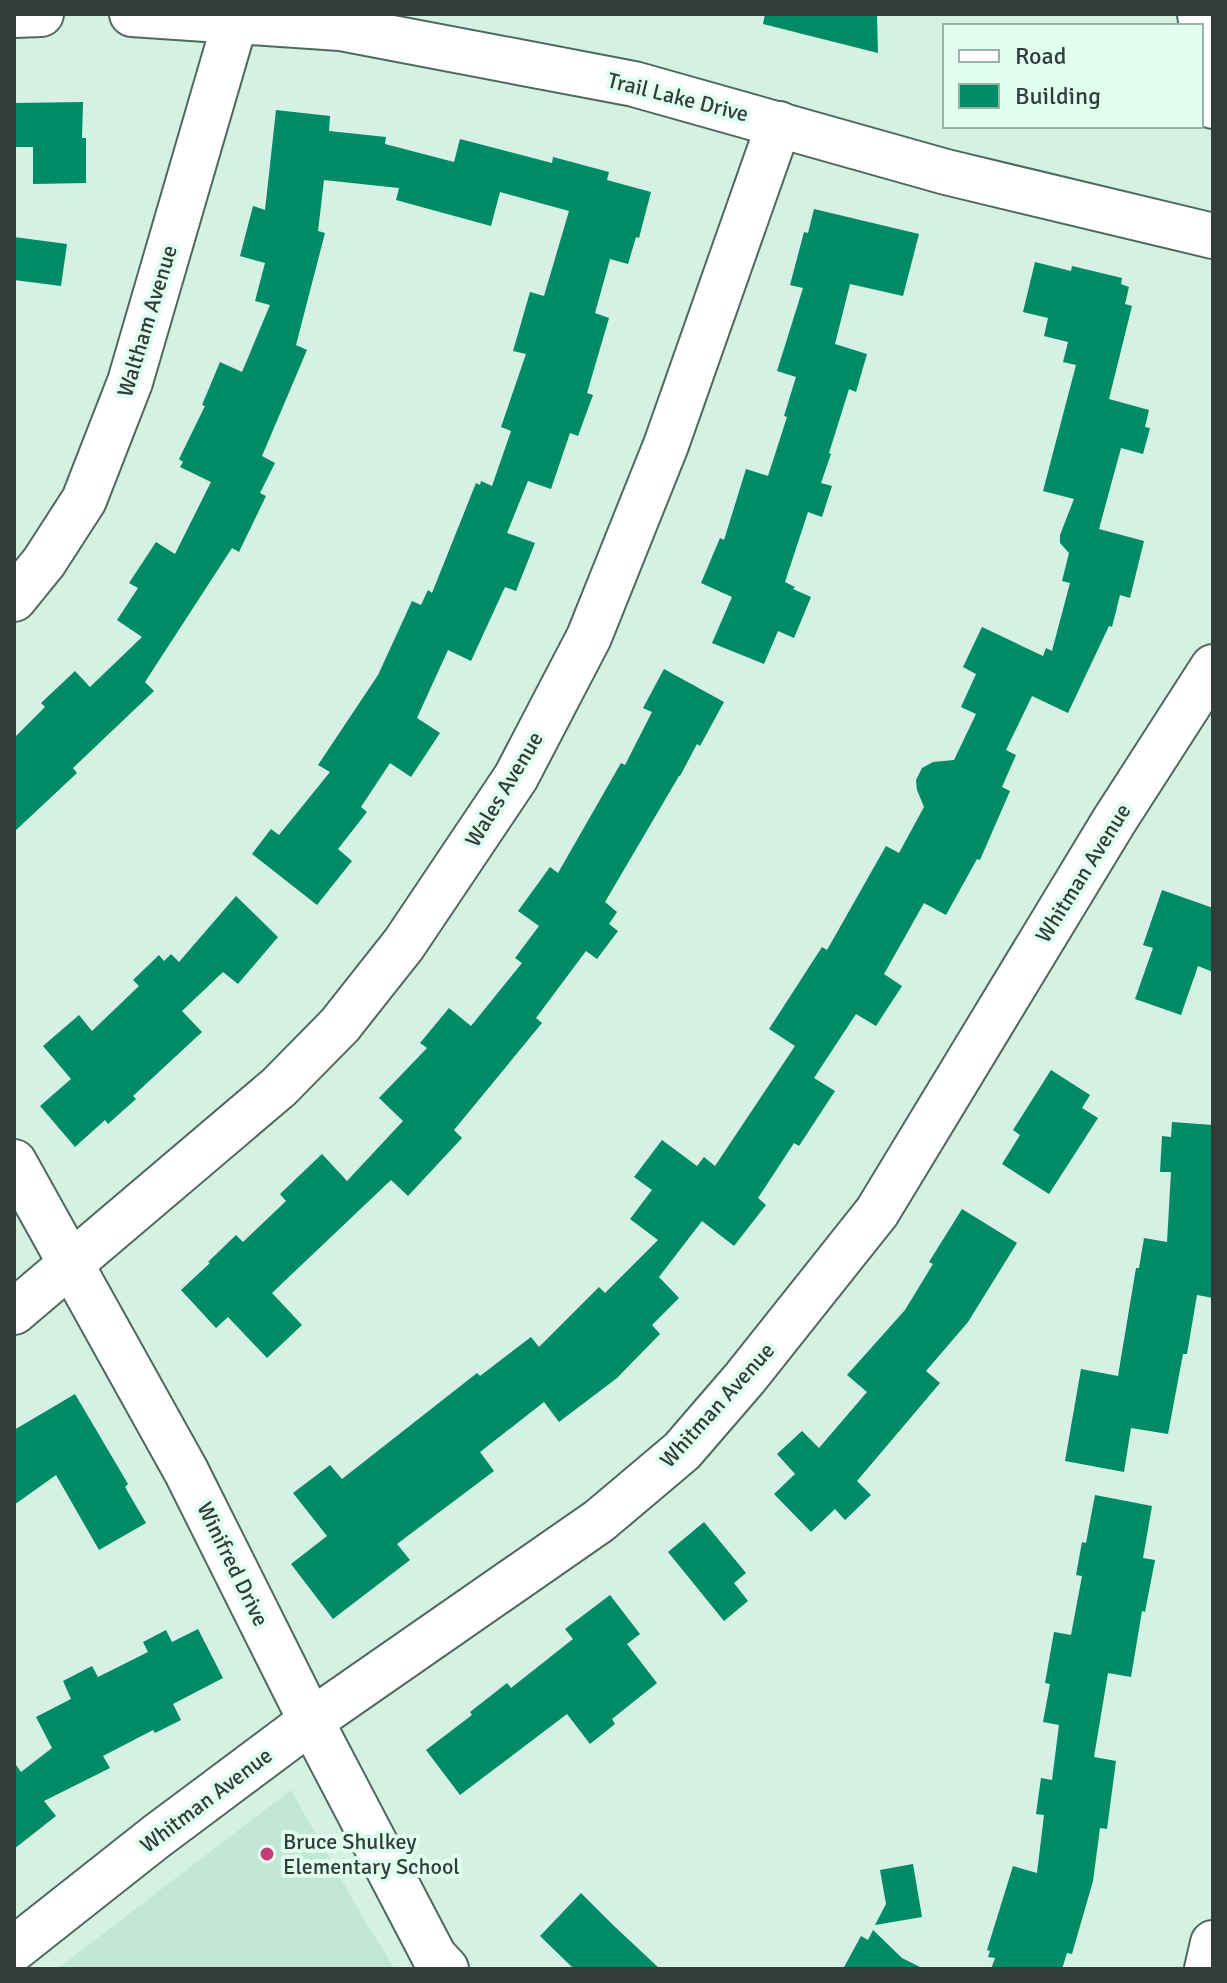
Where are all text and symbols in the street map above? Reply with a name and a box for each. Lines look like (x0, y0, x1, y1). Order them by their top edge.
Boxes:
legend (943, 24, 1203, 128)
text: Road (1015, 41, 1066, 71)
street label: Trail Lake Drive (605, 66, 751, 128)
text: Building (1015, 81, 1101, 111)
street label: Waltham Avenue (111, 242, 183, 400)
street label: Wales Avenue (459, 727, 549, 851)
street label: Whitman Avenue (1030, 799, 1136, 947)
street label: Whitman Avenue (654, 1337, 780, 1473)
street label: Winifred Drive (191, 1498, 275, 1630)
street label: Whitman Avenue (135, 1742, 277, 1858)
place label: Bruce Shulkey Elementary School (283, 1828, 460, 1880)
marker: Bruce Shulkey Elementary School (258, 1845, 276, 1863)

